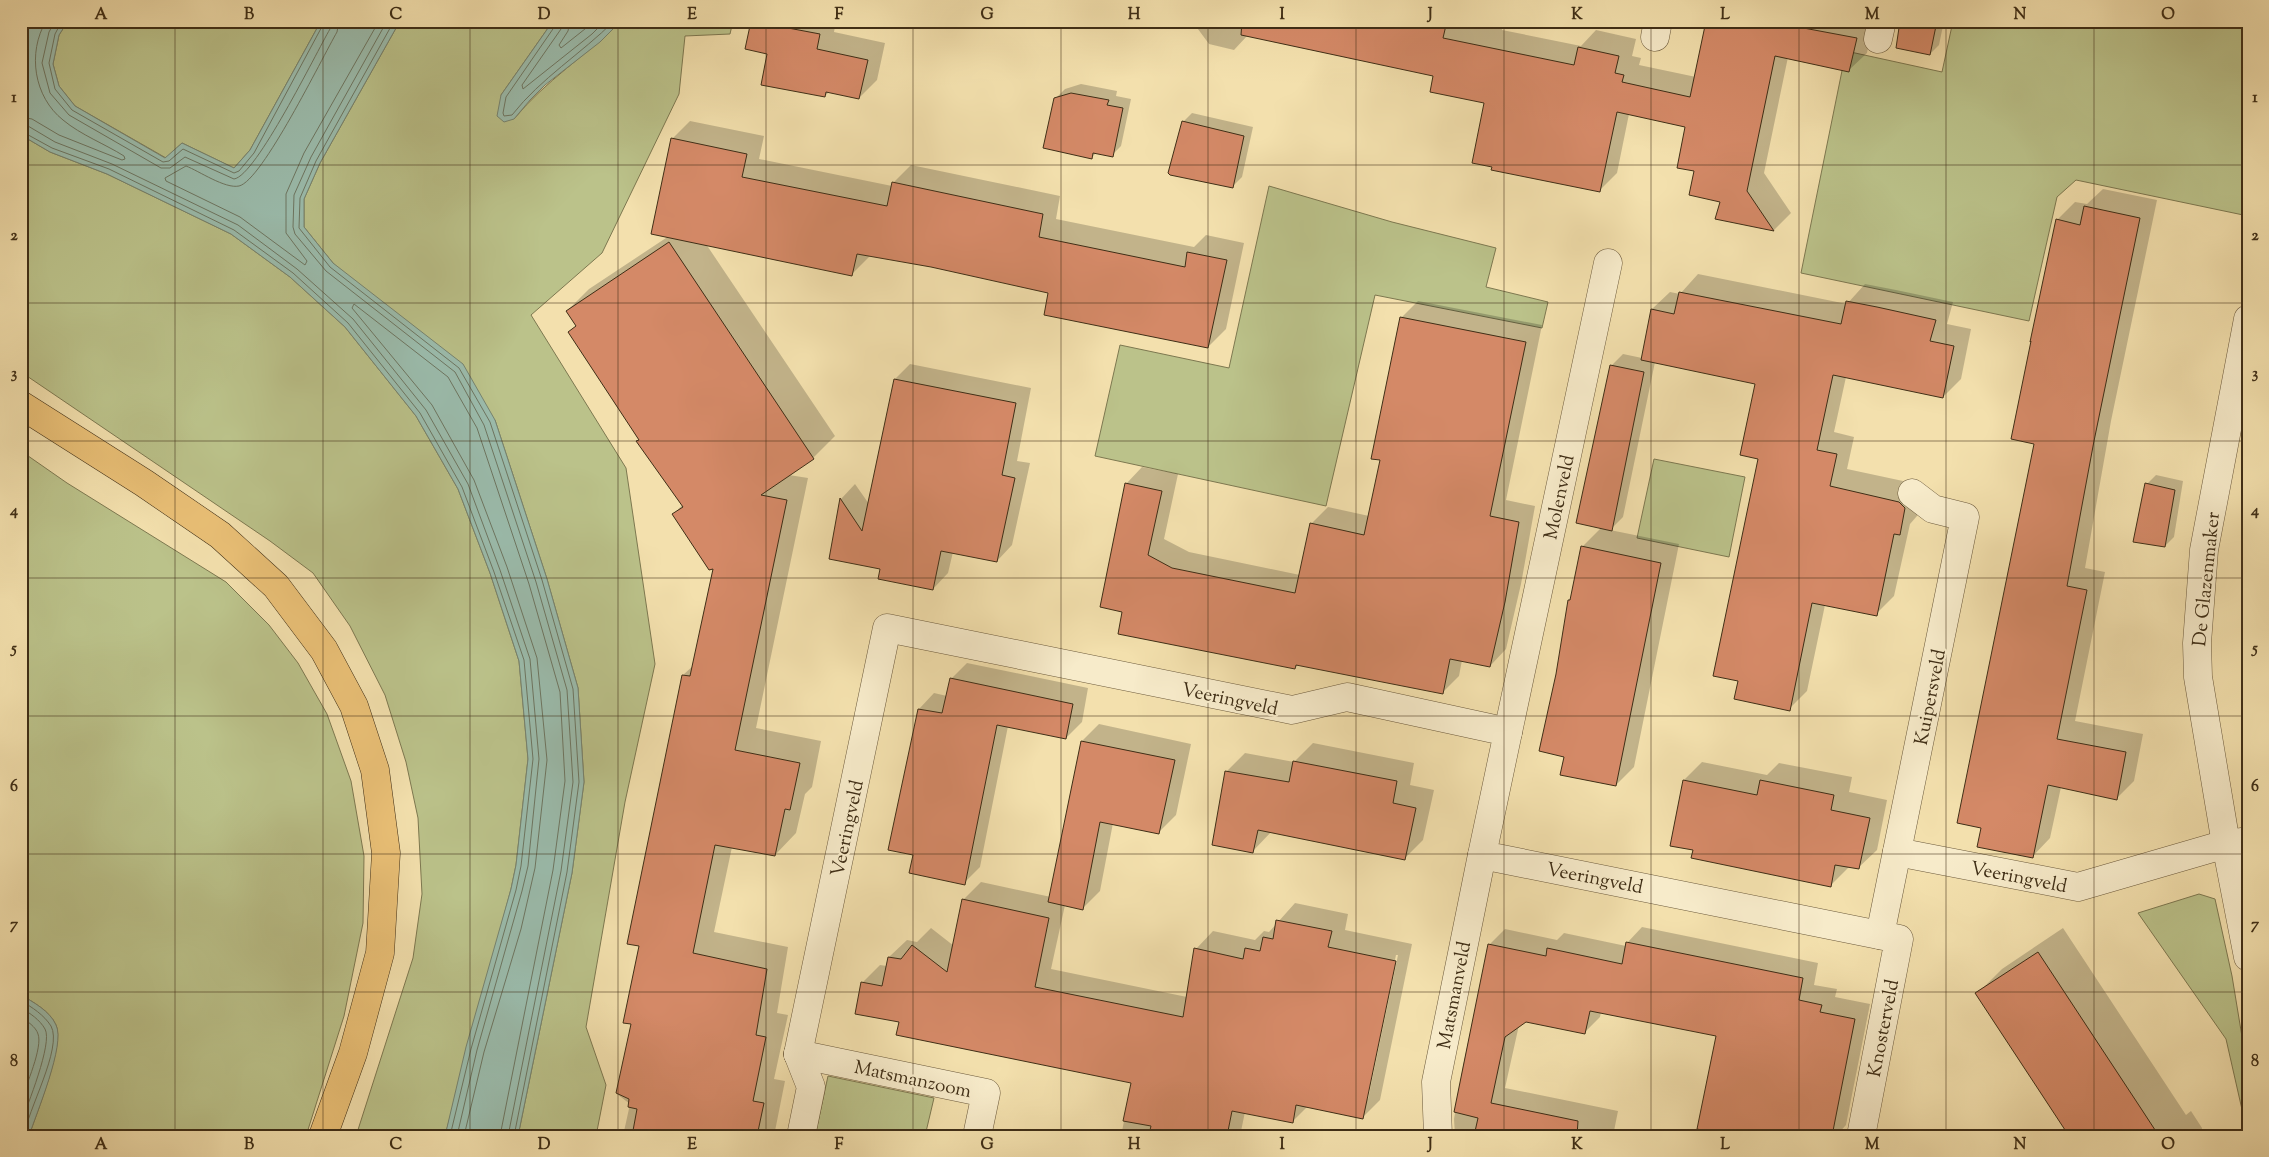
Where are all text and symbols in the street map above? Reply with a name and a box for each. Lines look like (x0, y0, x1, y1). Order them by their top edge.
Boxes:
text: A (95, 4, 108, 27)
text: B (244, 4, 254, 27)
text: C (390, 4, 403, 27)
text: D (538, 4, 551, 27)
text: E (687, 4, 697, 27)
text: F (835, 4, 844, 27)
text: G (980, 4, 994, 27)
text: H (1128, 4, 1141, 27)
text: I (1279, 4, 1285, 27)
text: J (1426, 4, 1433, 27)
text: K (1571, 4, 1583, 27)
text: L (1720, 4, 1730, 27)
text: M (1865, 4, 1880, 27)
text: N (2014, 4, 2027, 27)
text: O (2161, 4, 2175, 27)
text: 1 (11, 87, 17, 110)
text: 1 (2252, 87, 2258, 110)
text: 2 (10, 225, 18, 248)
text: 2 (2251, 225, 2259, 248)
text: 3 (11, 363, 18, 386)
text: 3 (2252, 363, 2259, 386)
street label: Molenveld (1538, 452, 1583, 542)
text: 4 (9, 500, 18, 523)
text: 4 (2250, 500, 2259, 523)
street label: De Glazenmaker (2187, 511, 2228, 648)
text: 5 (9, 638, 17, 661)
text: 5 (2250, 638, 2258, 661)
street label: Kuipersveld (1909, 647, 1954, 748)
street label: Veeringveld (1179, 677, 1280, 724)
text: 6 (10, 776, 18, 799)
text: 6 (2251, 776, 2259, 799)
street label: Veeringveld (825, 778, 872, 879)
street label: Veeringveld (1968, 856, 2069, 901)
street label: Veeringveld (1544, 857, 1645, 902)
text: 7 (10, 914, 19, 937)
text: 7 (2251, 914, 2260, 937)
street label: Matsmanveld (1432, 939, 1479, 1052)
street label: Knosterveld (1862, 977, 1907, 1080)
text: 8 (10, 1051, 18, 1074)
text: 8 (2251, 1051, 2259, 1074)
street label: Matsmanzoom (851, 1055, 974, 1106)
text: A (95, 1134, 108, 1157)
text: B (244, 1134, 254, 1157)
text: C (390, 1134, 403, 1157)
text: D (538, 1134, 551, 1157)
text: E (687, 1134, 697, 1157)
text: F (835, 1134, 844, 1157)
text: G (980, 1134, 994, 1157)
text: H (1128, 1134, 1141, 1157)
text: I (1279, 1134, 1285, 1157)
text: J (1426, 1134, 1433, 1157)
text: K (1571, 1134, 1583, 1157)
text: L (1720, 1134, 1730, 1157)
text: M (1865, 1134, 1880, 1157)
text: N (2014, 1134, 2027, 1157)
text: O (2161, 1134, 2175, 1157)

